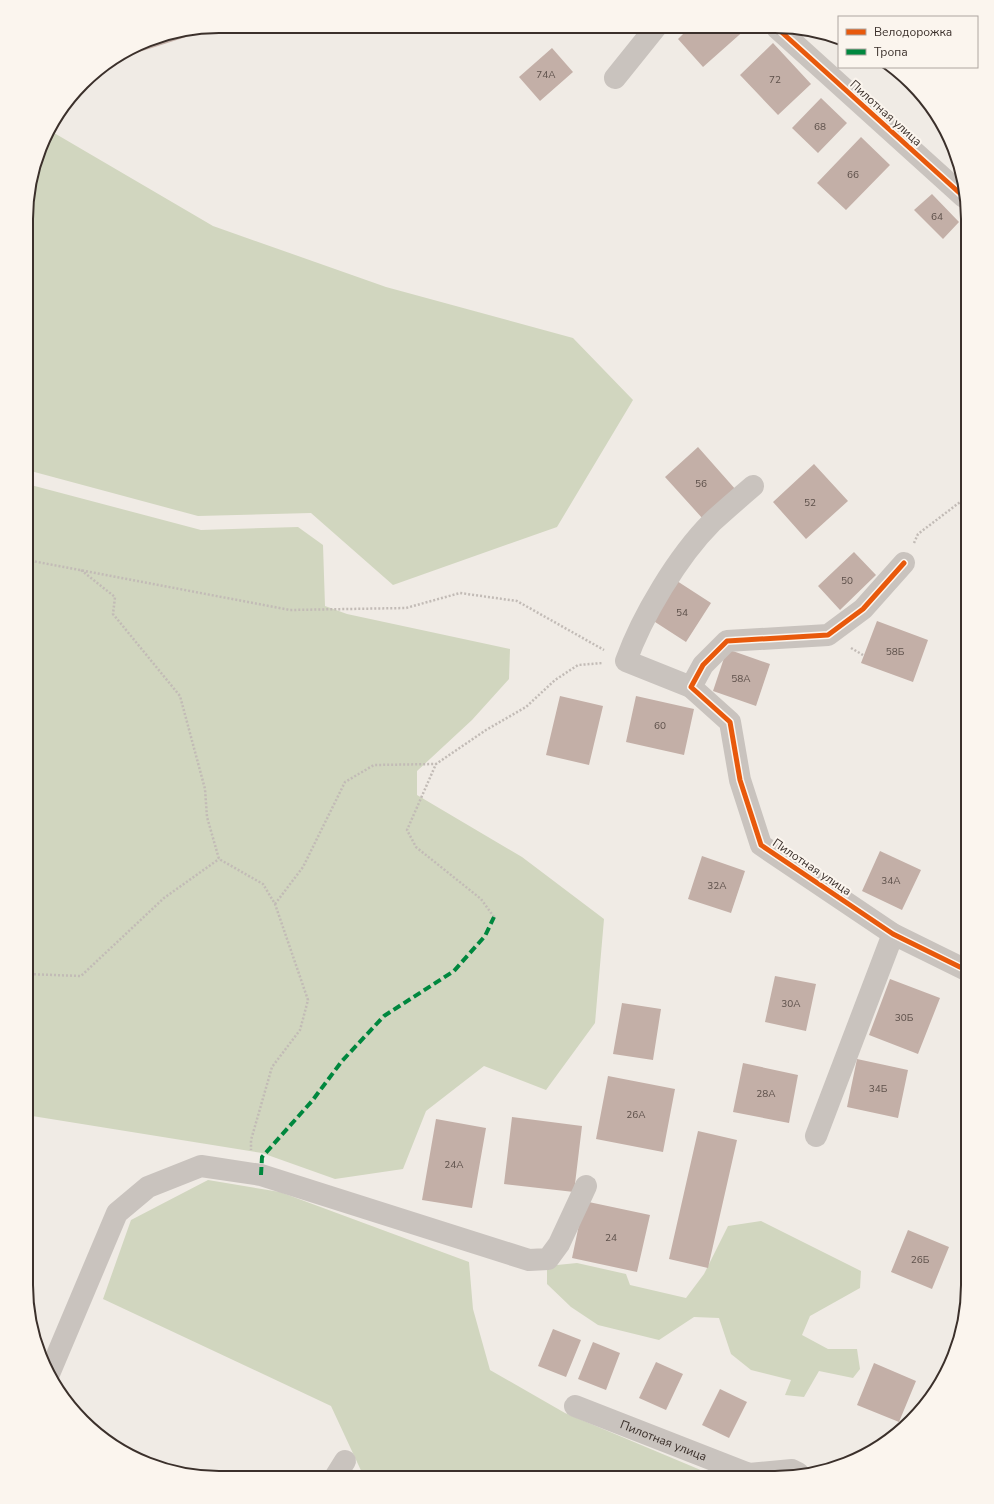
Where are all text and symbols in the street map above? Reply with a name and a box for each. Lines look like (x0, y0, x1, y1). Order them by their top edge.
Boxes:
legend (838, 16, 978, 68)
text: Велодорожка (874, 24, 952, 40)
text: Тропа (874, 44, 908, 60)
house number: 74А (536, 68, 556, 82)
house number: 72 (769, 73, 781, 87)
street label: Пилотная улица (847, 76, 925, 150)
house number: 68 (814, 120, 826, 134)
house number: 66 (847, 168, 859, 182)
house number: 64 (931, 210, 943, 224)
house number: 56 (695, 477, 707, 491)
house number: 52 (804, 496, 816, 510)
house number: 50 (841, 574, 853, 588)
house number: 54 (676, 606, 688, 620)
house number: 58Б (886, 645, 905, 659)
house number: 58А (731, 672, 751, 686)
house number: 60 (654, 719, 666, 733)
street label: Пилотная улица (770, 835, 854, 899)
house number: 34А (881, 874, 901, 888)
house number: 32А (707, 879, 727, 893)
house number: 30А (781, 997, 801, 1011)
house number: 30Б (895, 1011, 914, 1025)
house number: 34Б (869, 1082, 888, 1096)
house number: 28А (756, 1087, 776, 1101)
house number: 26А (626, 1108, 646, 1122)
house number: 24А (444, 1158, 464, 1172)
house number: 24 (605, 1231, 617, 1245)
house number: 26Б (911, 1253, 930, 1267)
street label: Пилотная улица (618, 1416, 709, 1465)

